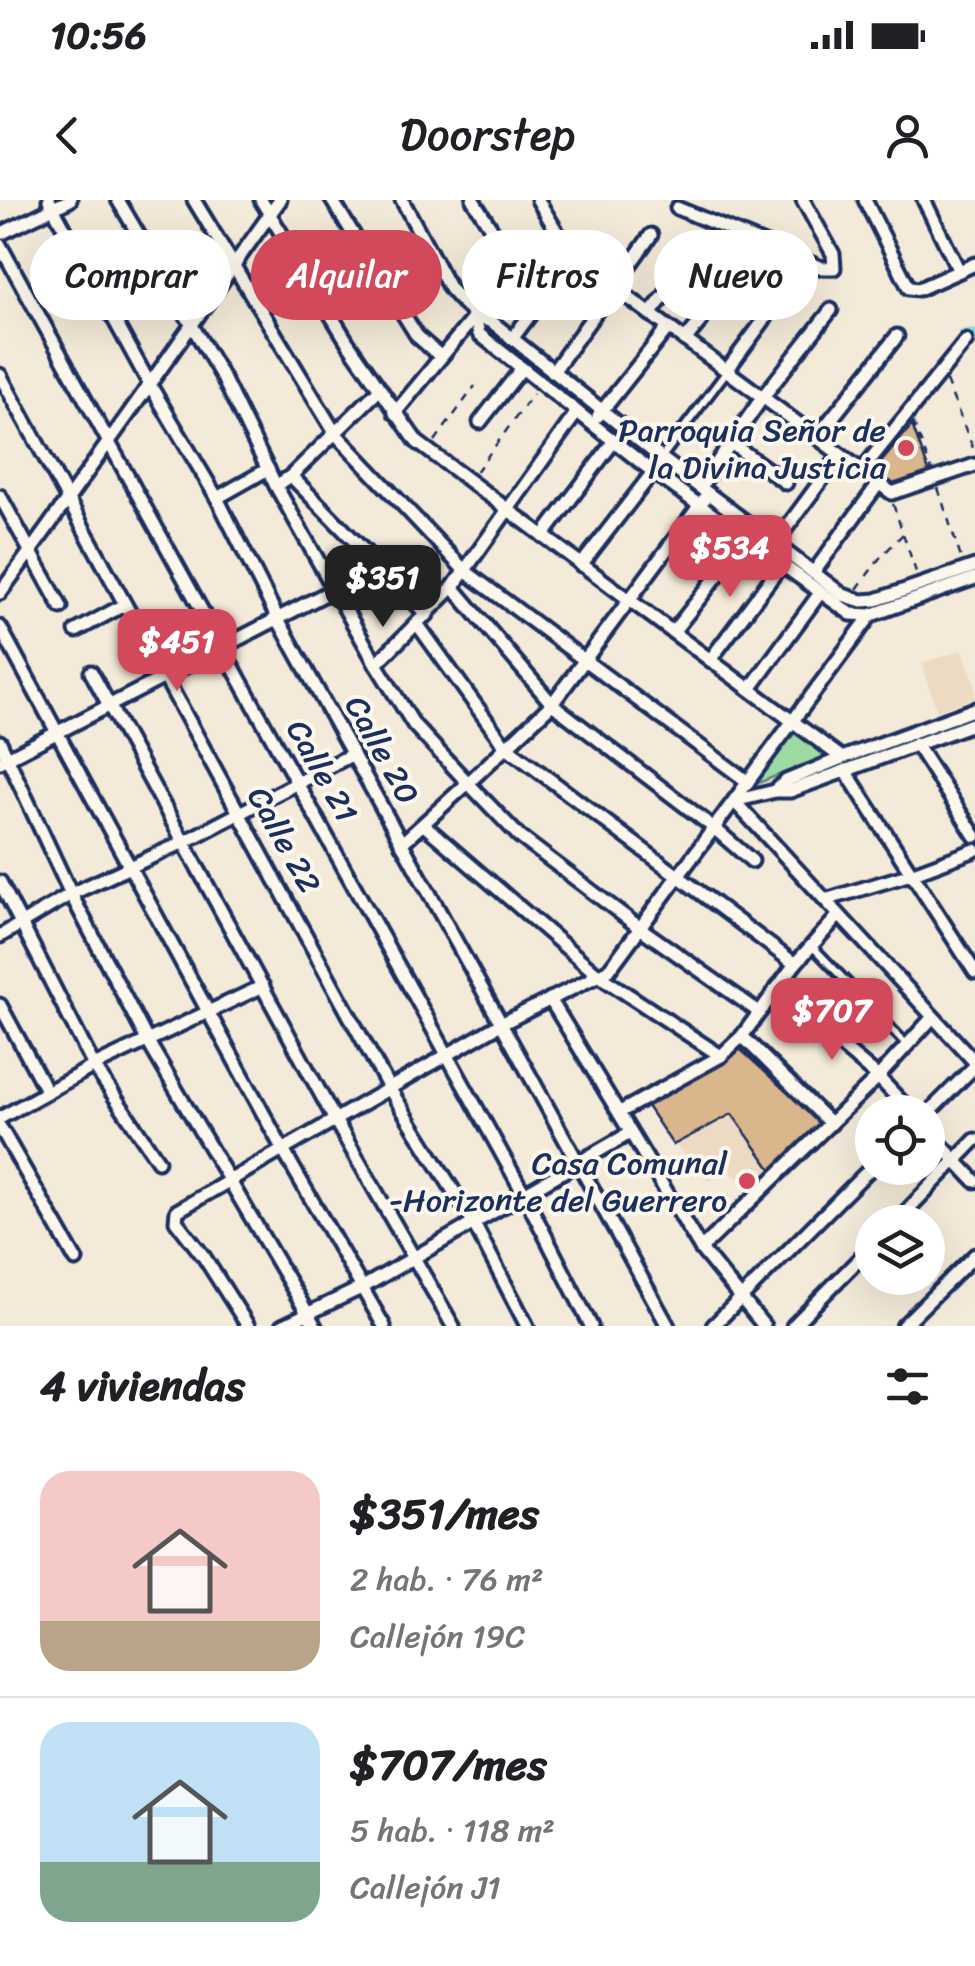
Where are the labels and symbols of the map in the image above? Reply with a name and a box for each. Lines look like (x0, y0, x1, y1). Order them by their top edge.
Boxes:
place label: Parroquia Señor de la Divina Justicia (618, 402, 887, 496)
marker: Parroquia Señor de la Divina Justicia (895, 437, 917, 459)
pin: $534 (671, 515, 789, 600)
pin: $351 (324, 545, 442, 630)
pin: $451 (118, 609, 236, 694)
street label: Calle 20 (329, 685, 435, 815)
street label: Calle 21 (270, 709, 374, 833)
street label: Calle 22 (231, 775, 337, 905)
pin: $707 (773, 978, 891, 1063)
place label: Casa Comunal -Horizonte del Guerrero (388, 1135, 728, 1229)
marker: Casa Comunal -Horizonte del Guerrero (736, 1170, 758, 1192)

